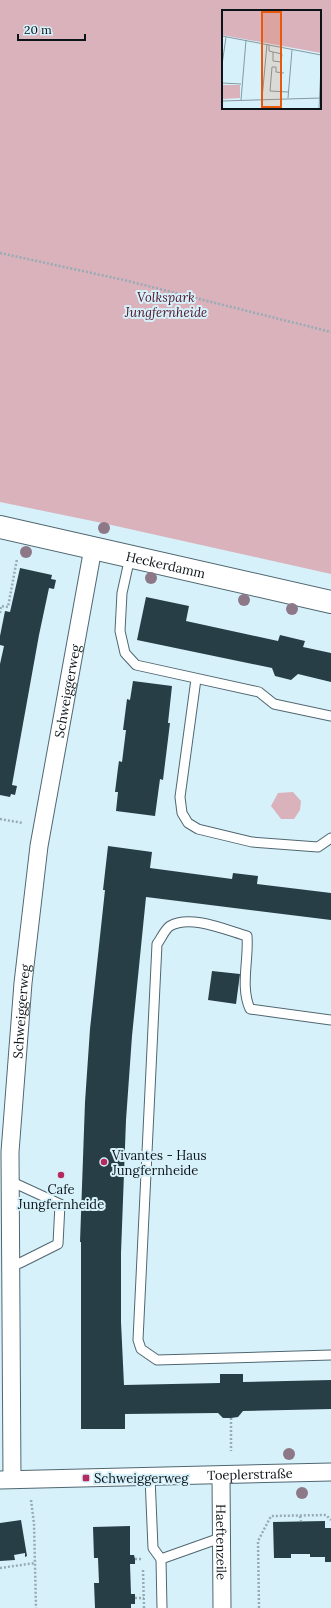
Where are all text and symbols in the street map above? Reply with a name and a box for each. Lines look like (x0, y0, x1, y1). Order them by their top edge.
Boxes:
inset map (222, 10, 321, 109)
scale bar (18, 16, 85, 42)
text: 20 m (24, 22, 52, 37)
park label: Volkspark Jungfernheide (124, 289, 207, 321)
street label: Heckerdamm (124, 547, 208, 582)
street label: Schweiggerweg (50, 642, 84, 739)
street label: Schweiggerweg (9, 963, 34, 1059)
place label: Vivantes - Haus Jungfernheide (111, 1147, 207, 1179)
marker: Vivantes - Haus Jungfernheide (99, 1157, 109, 1167)
marker: Cafe Jungfernheide (56, 1170, 66, 1180)
place label: Cafe Jungfernheide (17, 1181, 104, 1213)
street label: Toeplerstraße (207, 1464, 293, 1483)
place label: Schweiggerweg (94, 1470, 189, 1487)
marker: Schweiggerweg (81, 1473, 91, 1483)
street label: Haeftenzeile (213, 1504, 230, 1580)

